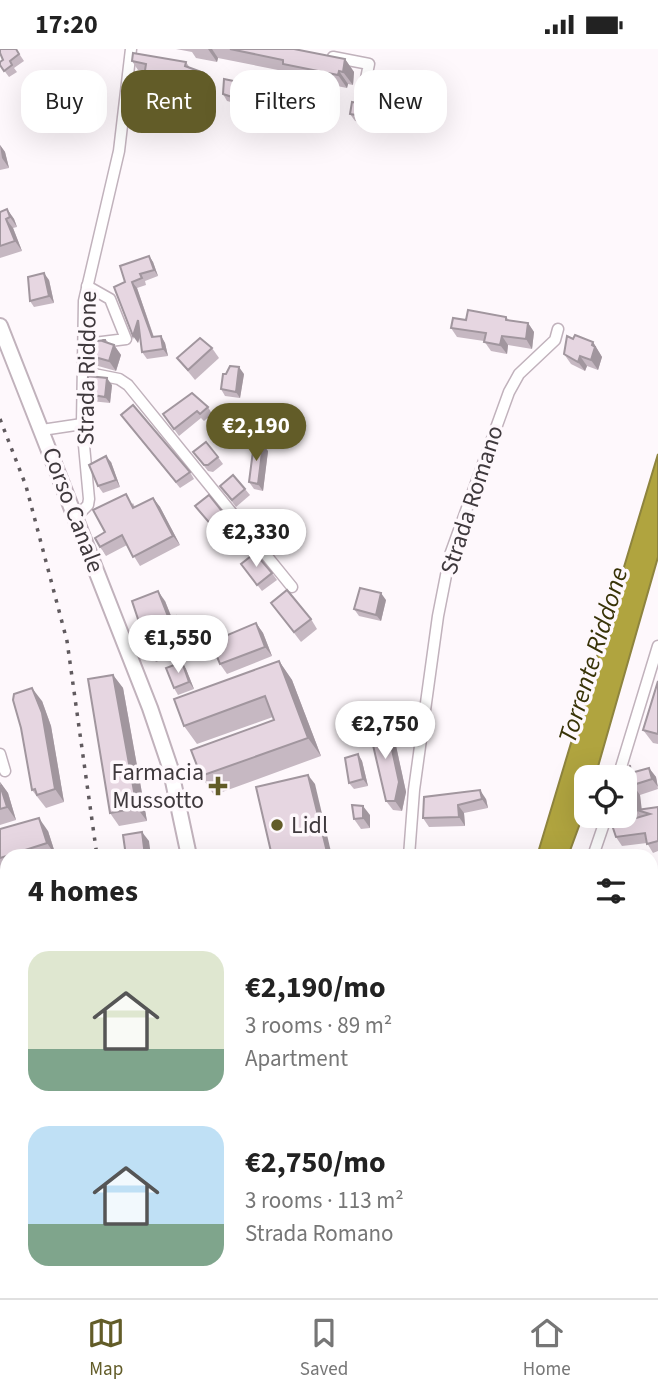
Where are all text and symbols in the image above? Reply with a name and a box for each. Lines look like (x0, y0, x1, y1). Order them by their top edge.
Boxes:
text: 17:20 (35, 6, 98, 43)
chip: Buy (21, 70, 107, 133)
chip: Rent (121, 70, 216, 133)
chip: Filters (230, 70, 340, 133)
chip: New (354, 70, 447, 133)
street label: Strada Riddone (68, 290, 106, 446)
pin: €2,190 (199, 403, 313, 463)
text: €2,190 (222, 409, 290, 442)
street label: Strada Romano (431, 421, 513, 579)
street label: Corso Canale (33, 442, 113, 578)
pin: €2,330 (199, 510, 313, 569)
text: €2,330 (222, 515, 290, 548)
water label: Torrente Riddone (549, 563, 637, 747)
pin: €1,550 (121, 615, 235, 675)
text: €1,550 (144, 621, 212, 654)
pin: €2,750 (328, 701, 442, 761)
text: €2,750 (351, 707, 419, 740)
place label: Farmacia Mussotto (112, 755, 204, 818)
map controls (574, 765, 637, 828)
button: locate (574, 765, 637, 828)
marker: Farmacia Mussotto (210, 778, 226, 794)
place label: Lidl (291, 808, 328, 843)
marker: Lidl (269, 817, 285, 833)
text: 4 homes (28, 870, 138, 913)
icon: filters (592, 872, 630, 910)
text: €2,190/mo (245, 966, 386, 1009)
icon: home (84, 979, 168, 1063)
text: 3 rooms · 89 m² (245, 1009, 392, 1042)
text: Apartment (245, 1042, 348, 1075)
text: €2,750/mo (245, 1141, 386, 1184)
icon: home (84, 1154, 168, 1238)
text: 3 rooms · 113 m² (245, 1184, 404, 1217)
text: Strada Romano (245, 1217, 394, 1250)
tab: Map (87, 1314, 125, 1383)
tab: Saved (300, 1314, 348, 1383)
tab: Home (523, 1314, 571, 1383)

